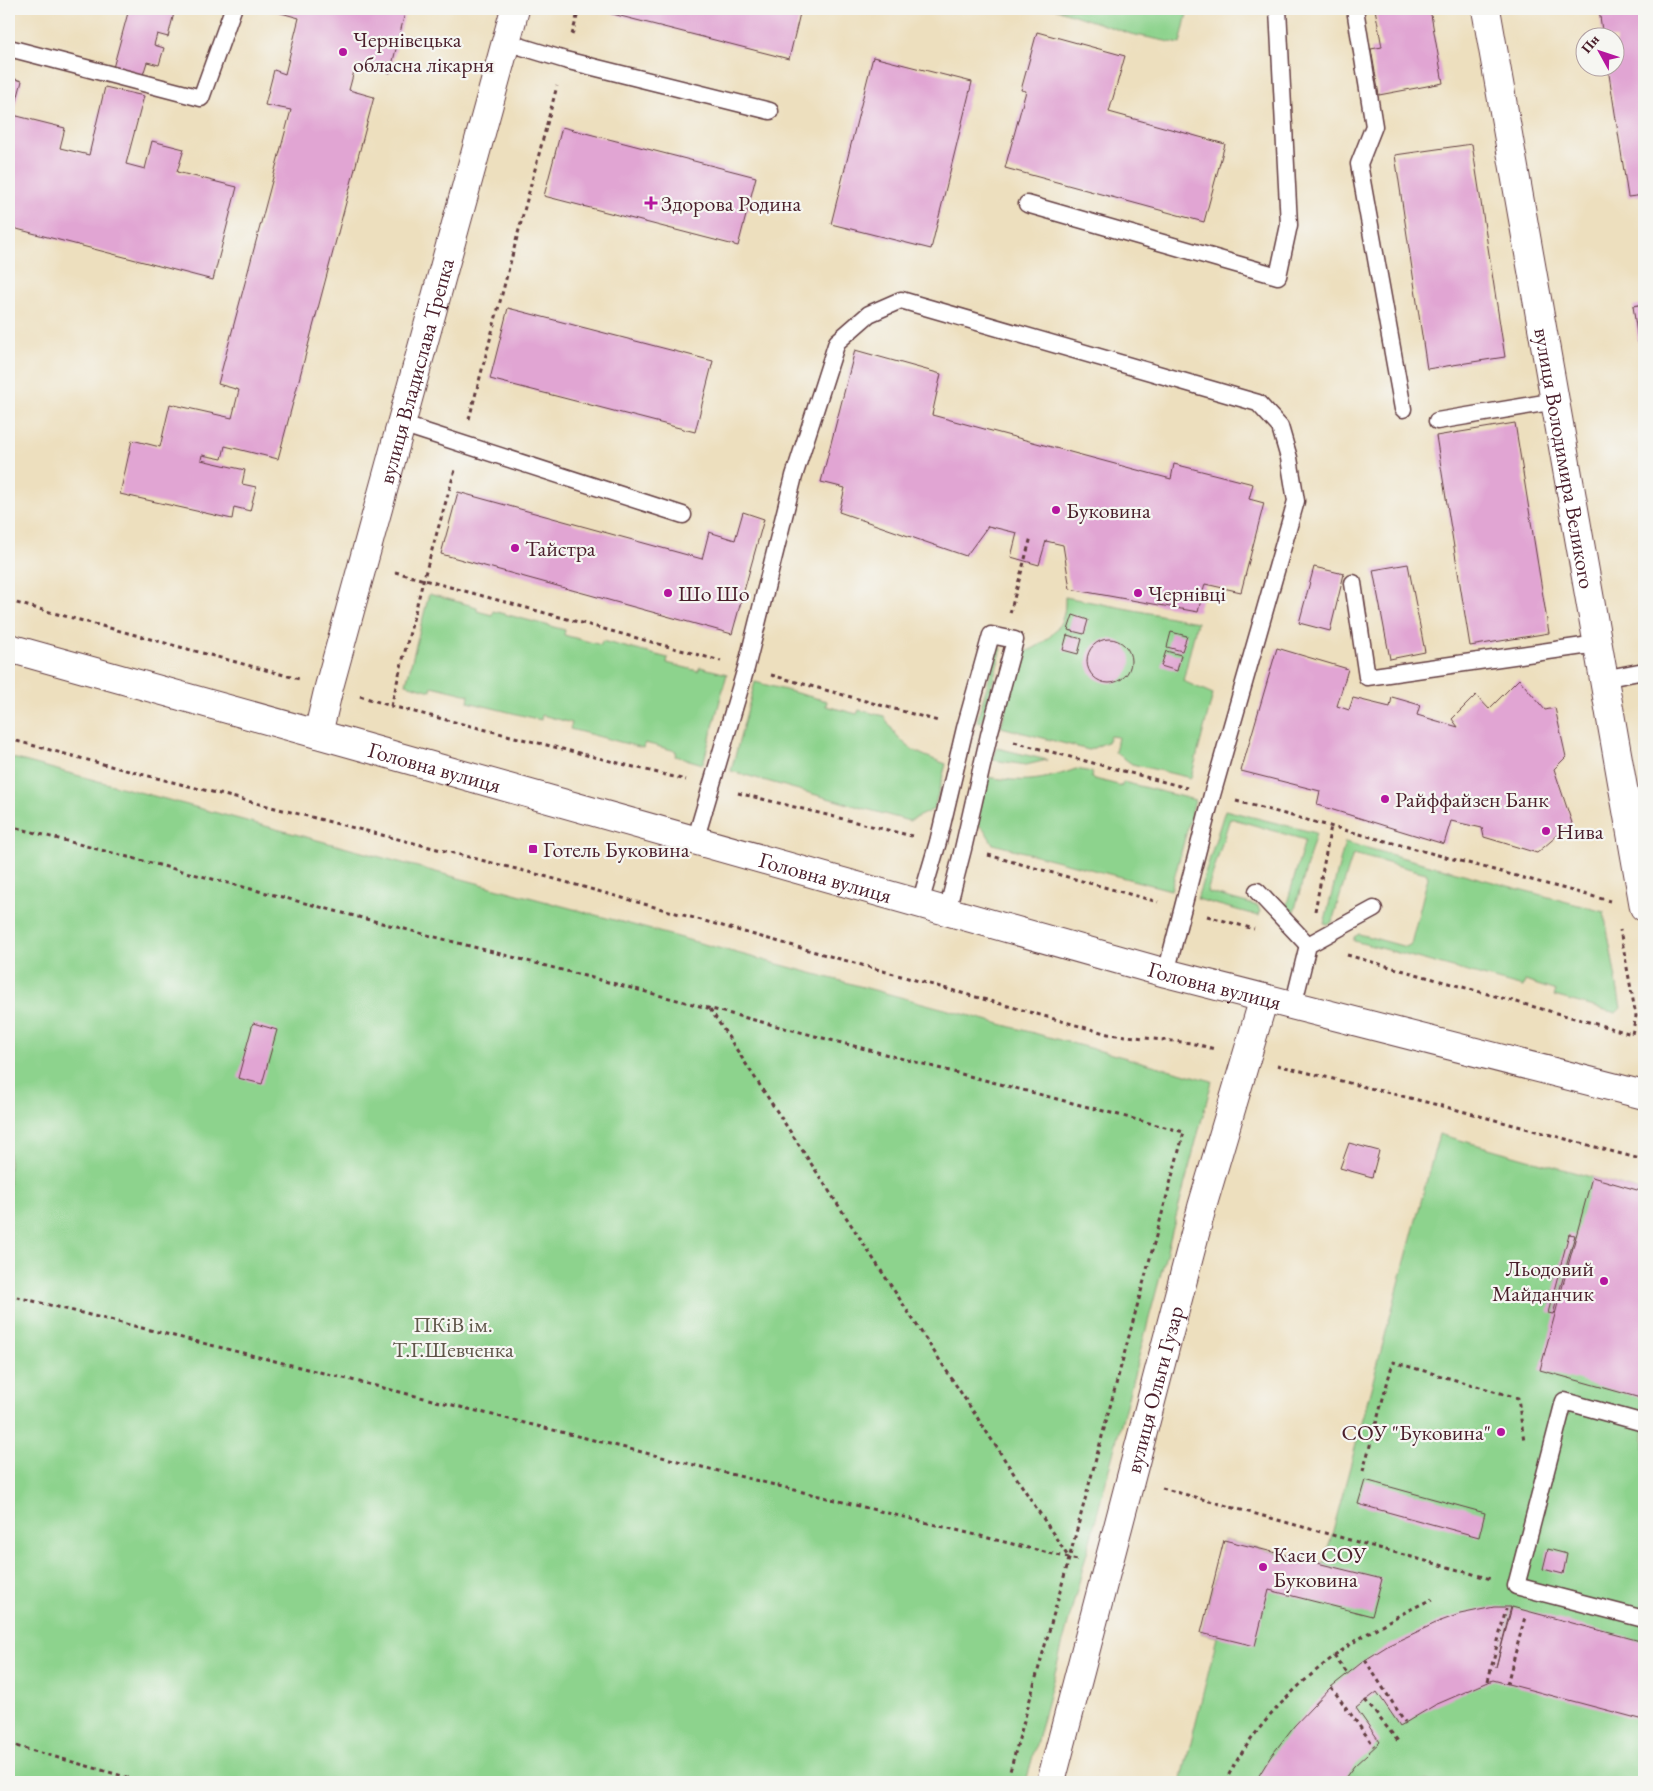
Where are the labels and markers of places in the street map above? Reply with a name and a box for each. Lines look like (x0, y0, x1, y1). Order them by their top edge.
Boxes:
place label: Чернівецька обласна лікарня (353, 25, 494, 79)
marker: Чернівецька обласна лікарня (337, 46, 349, 58)
place label: Здорова Родина (661, 189, 801, 218)
marker: Здорова Родина (645, 197, 657, 209)
place label: Буковина (1066, 496, 1151, 525)
marker: Буковина (1050, 504, 1062, 516)
place label: Тайстра (525, 534, 596, 563)
marker: Тайстра (509, 542, 521, 554)
place label: Шо Шо (678, 579, 750, 608)
place label: Чернівці (1148, 579, 1226, 608)
marker: Шо Шо (662, 587, 674, 599)
marker: Чернівці (1132, 587, 1144, 599)
place label: Райффайзен Банк (1395, 785, 1549, 814)
marker: Райффайзен Банк (1379, 793, 1391, 805)
place label: Нива (1556, 817, 1604, 846)
marker: Нива (1540, 825, 1552, 837)
place label: Готель Буковина (543, 835, 690, 864)
marker: Готель Буковина (527, 843, 539, 855)
place label: Льодовий Майданчик (1492, 1254, 1594, 1308)
marker: Льодовий Майданчик (1598, 1275, 1610, 1287)
place label: СОУ "Буковина" (1342, 1418, 1491, 1447)
marker: СОУ "Буковина" (1495, 1426, 1507, 1438)
place label: Каси СОУ Буковина (1273, 1540, 1367, 1594)
marker: Каси СОУ Буковина (1257, 1561, 1269, 1573)

